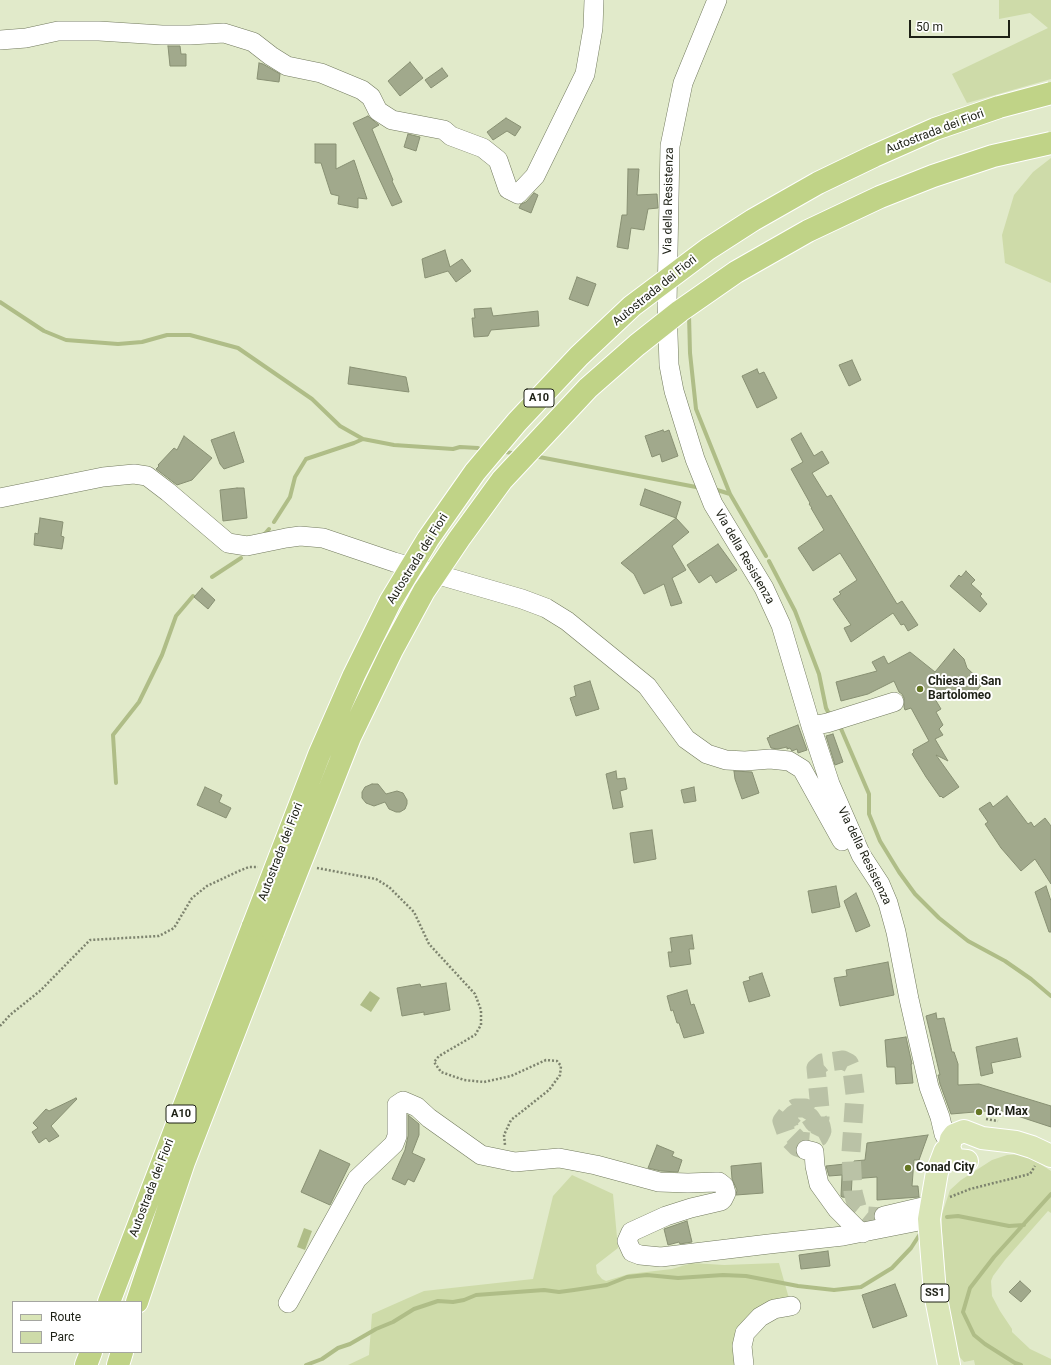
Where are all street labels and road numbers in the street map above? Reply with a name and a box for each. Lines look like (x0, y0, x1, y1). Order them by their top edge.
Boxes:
street label: Autostrada dei Fiori (884, 107, 986, 157)
street label: Via della Resistenza (661, 147, 677, 255)
street label: Autostrada dei Fiori (610, 253, 700, 329)
road number: A10 (524, 389, 554, 407)
street label: Via della Resistenza (711, 507, 777, 607)
street label: Autostrada dei Fiori (384, 511, 452, 607)
street label: Autostrada dei Fiori (256, 801, 306, 903)
street label: Via della Resistenza (834, 805, 894, 907)
road number: A10 (166, 1105, 196, 1123)
street label: Autostrada dei Fiori (127, 1137, 177, 1239)
road number: SS1 (921, 1284, 949, 1302)

